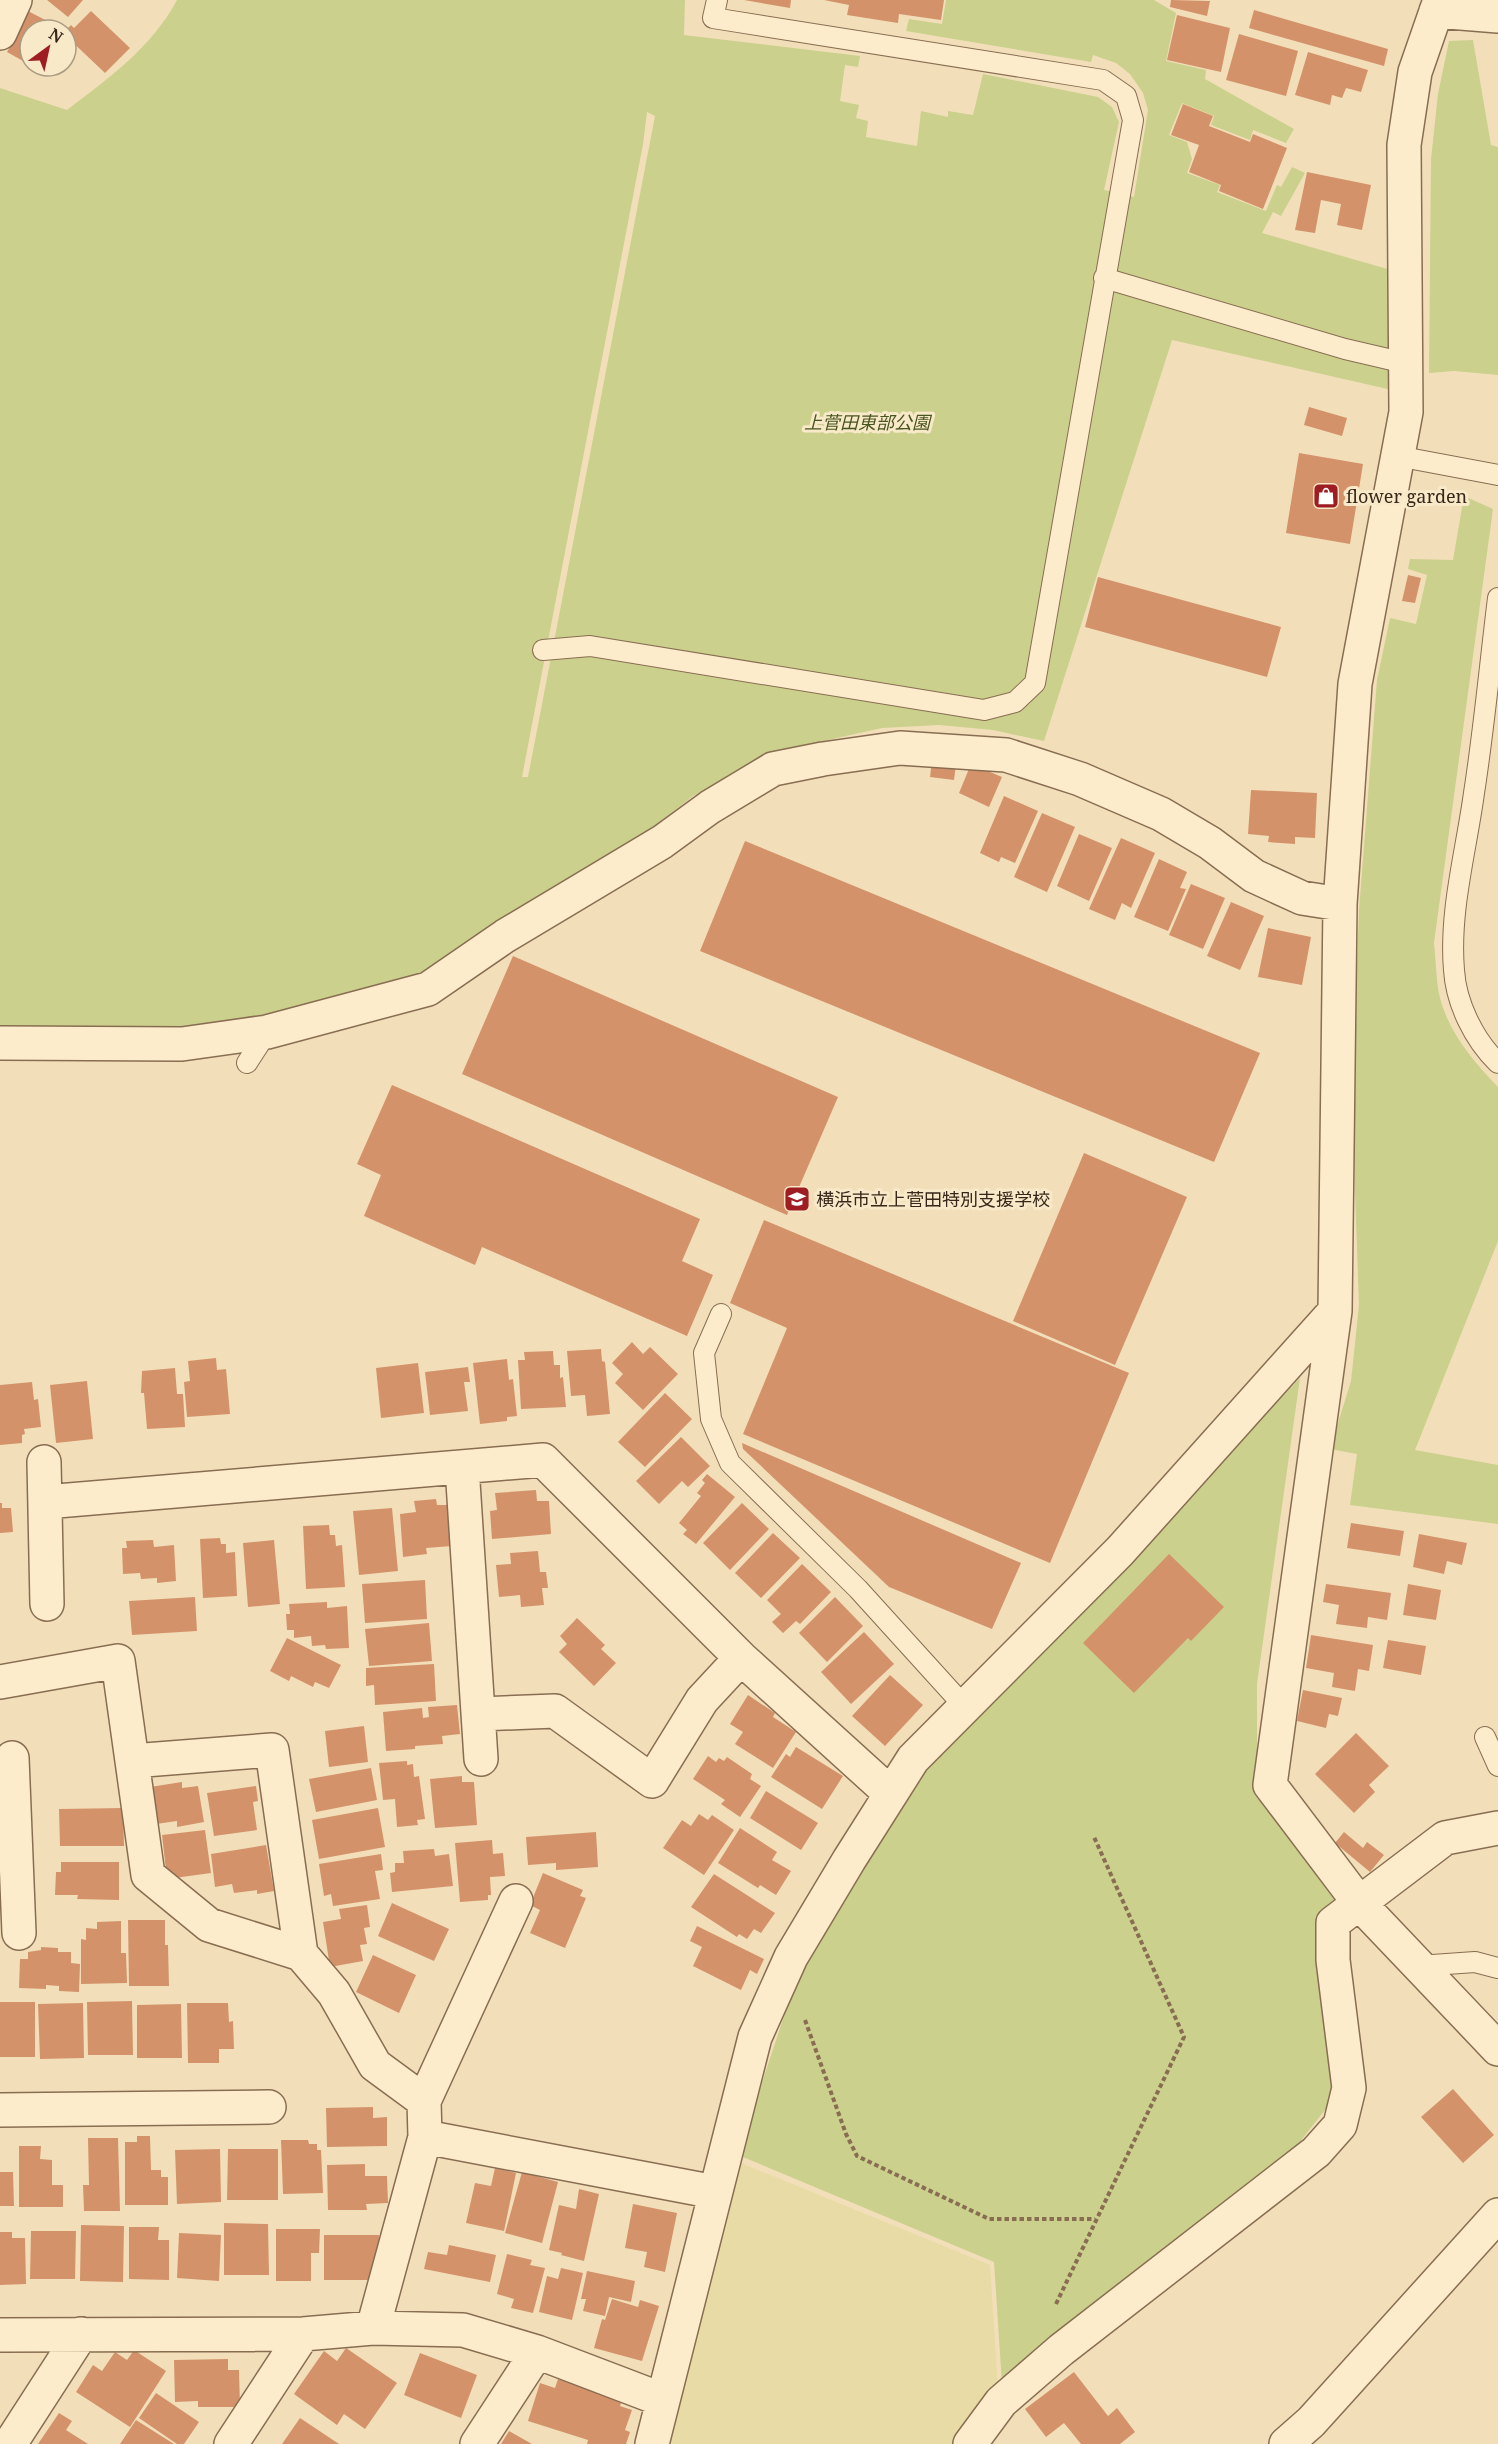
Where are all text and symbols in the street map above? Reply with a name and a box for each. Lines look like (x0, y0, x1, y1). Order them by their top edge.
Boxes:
north arrow (18, 18, 78, 78)
text: N (45, 23, 68, 48)
park label: 上菅田東部公園 (804, 410, 933, 434)
shop icon: flower garden (1311, 481, 1341, 511)
place label: flower garden (1346, 484, 1468, 508)
school or university icon: 横浜市立上菅田特別支援学校 (782, 1184, 812, 1214)
place label: 横浜市立上菅田特別支援学校 (816, 1187, 1050, 1211)

